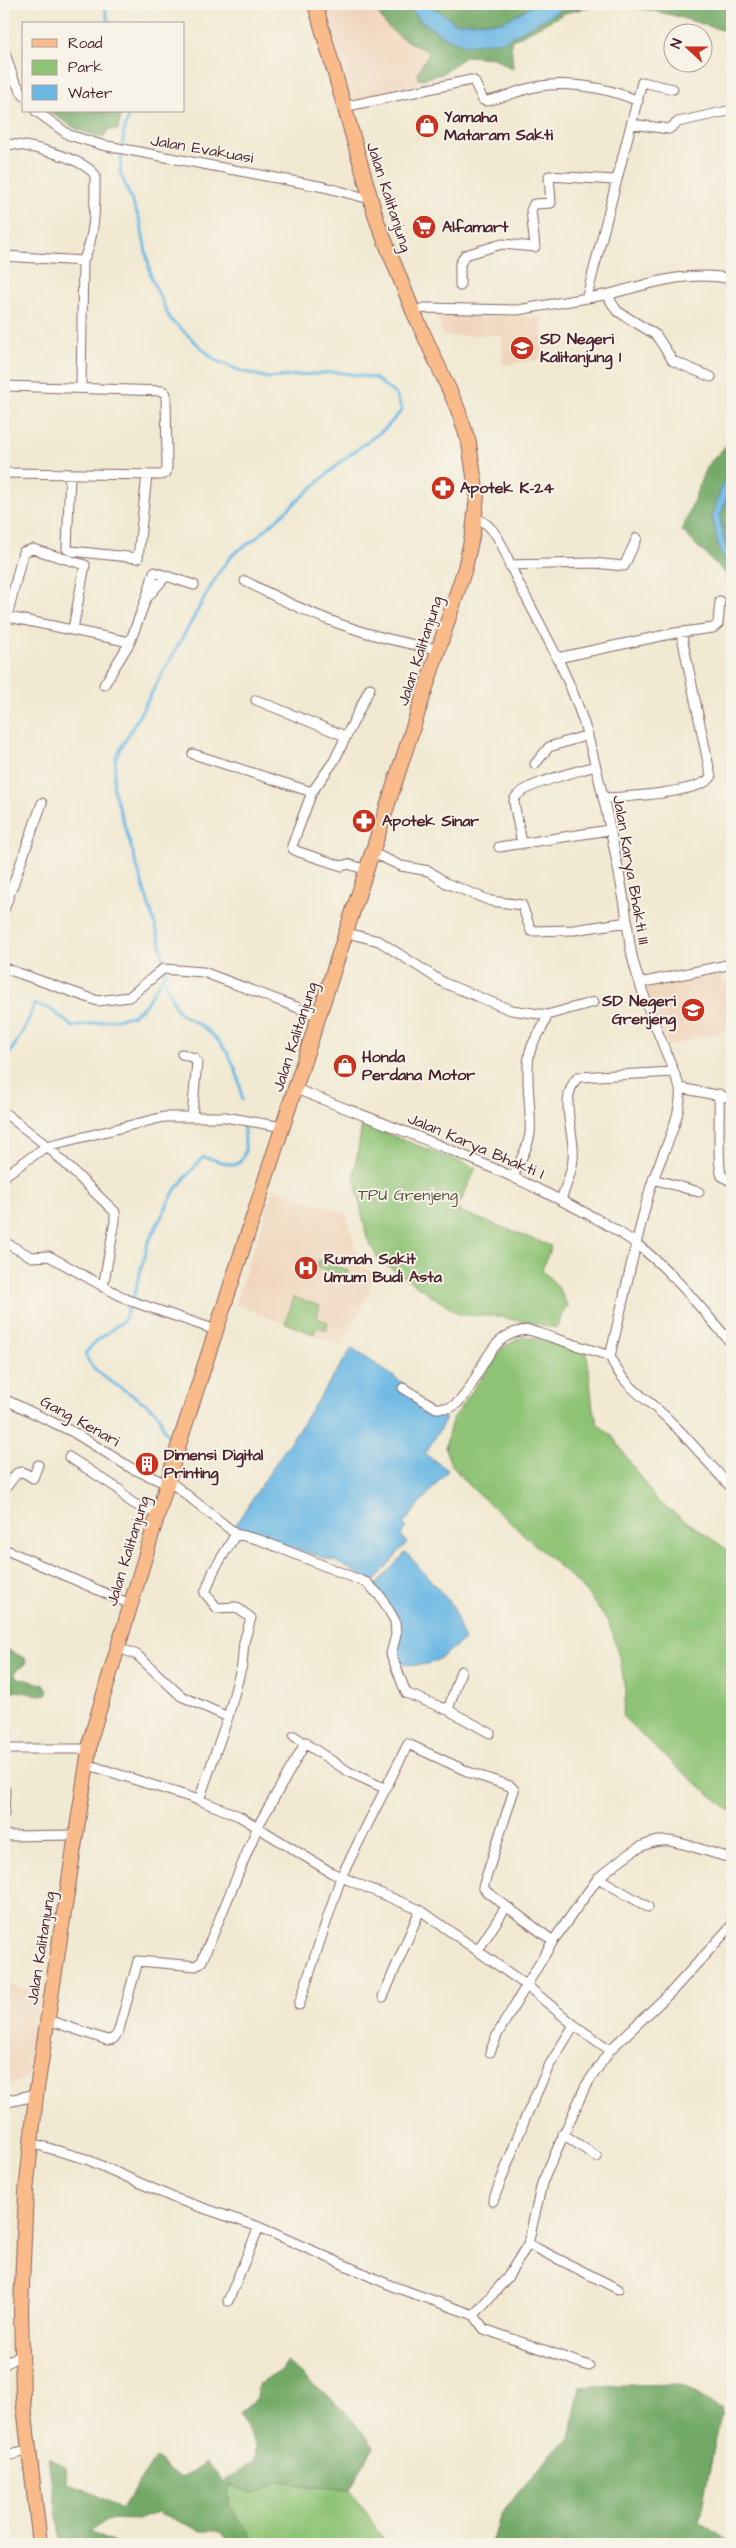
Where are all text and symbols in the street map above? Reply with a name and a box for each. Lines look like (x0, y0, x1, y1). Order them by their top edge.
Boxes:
legend (22, 22, 185, 112)
north arrow (664, 22, 714, 72)
text: Road (68, 33, 103, 54)
text: N (666, 36, 688, 51)
text: Park (68, 57, 103, 78)
text: Water (68, 83, 112, 104)
place label: Yamaha Mataram Sakti (444, 106, 554, 146)
shop icon: Yamaha Mataram Sakti (414, 113, 440, 139)
street label: Jalan Evakuasi (149, 129, 256, 169)
street label: Jalan Kalitanjung (360, 139, 417, 255)
supermarket icon: Alfamart (411, 214, 437, 240)
place label: Alfamart (442, 216, 509, 238)
place label: SD Negeri Kalitanjung 1 (539, 328, 622, 370)
school or university icon: SD Negeri Kalitanjung 1 (509, 335, 535, 361)
pharmacy icon: Apotek K-24 (430, 475, 456, 501)
place label: Apotek K-24 (460, 477, 554, 499)
street label: Jalan Kalitanjung (392, 593, 449, 709)
street label: Jalan Karya Bhakti III (606, 793, 655, 947)
pharmacy icon: Apotek Sinar (351, 808, 377, 834)
place label: Apotek Sinar (382, 810, 479, 832)
street label: Jalan Kalitanjung (267, 979, 324, 1095)
place label: SD Negeri Grenjeng (601, 990, 677, 1032)
school or university icon: SD Negeri Grenjeng (680, 997, 706, 1023)
place label: Honda Perdana Motor (362, 1046, 475, 1086)
shop icon: Honda Perdana Motor (332, 1053, 358, 1079)
street label: Jalan Karya Bhakti I (404, 1107, 548, 1186)
park label: TPU Grenjeng (358, 1184, 458, 1207)
place label: Rumah Sakit Umum Budi Asta (324, 1248, 443, 1288)
hospital icon: Rumah Sakit Umum Budi Asta (293, 1255, 319, 1281)
street label: Gang Kenari (36, 1390, 124, 1453)
place label: Dimensi Digital Printing (164, 1444, 264, 1486)
building icon: Dimensi Digital Printing (134, 1451, 160, 1477)
street label: Jalan Kalitanjung (101, 1493, 156, 1609)
street label: Jalan Kalitanjung (21, 1890, 62, 2006)

